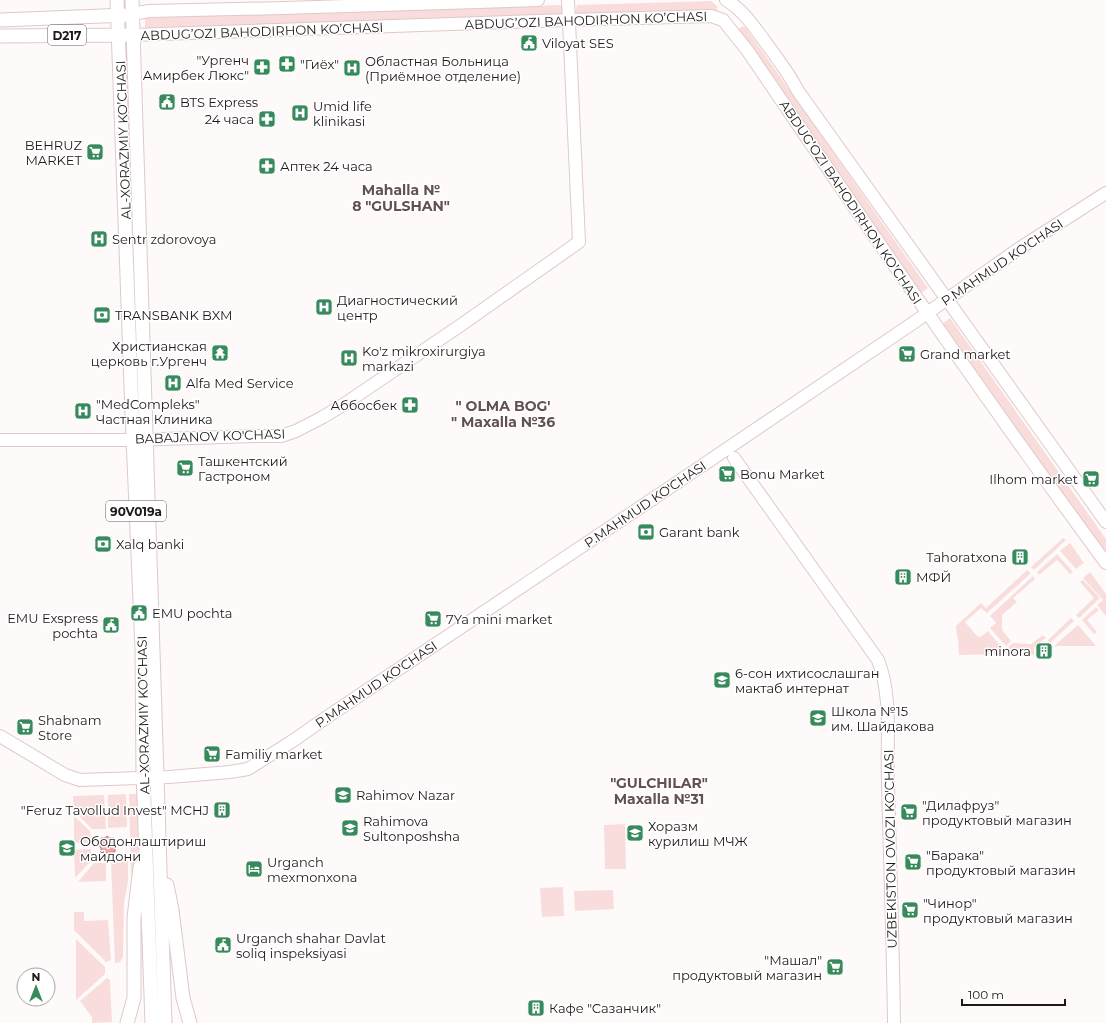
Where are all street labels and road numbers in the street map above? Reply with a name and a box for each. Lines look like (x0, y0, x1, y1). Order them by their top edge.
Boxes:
street label: ABDUG’OZI BAHODIRHON KO’CHASI (464, 8, 708, 32)
street label: ABDUG’OZI BAHODIRHON KO’CHASI (140, 19, 384, 43)
road number: D217 (48, 25, 86, 45)
street label: AL-XORAZMIY KO’CHASI (112, 60, 134, 220)
street label: ABDUG’OZI BAHODIRHON KO’CHASI (776, 97, 926, 307)
street label: P.MAHMUD KO'CHASI (938, 215, 1066, 309)
street label: BABAJANOV KO'CHASI (135, 425, 285, 447)
street label: P.MAHMUD KO'CHASI (581, 457, 709, 551)
road number: 90V019a (106, 501, 166, 521)
street label: AL-XORAZMIY KO’CHASI (134, 635, 152, 795)
street label: P.MAHMUD KO'CHASI (312, 637, 440, 731)
street label: UZBEKISTON OVOZI KO'CHASI (880, 749, 900, 949)

